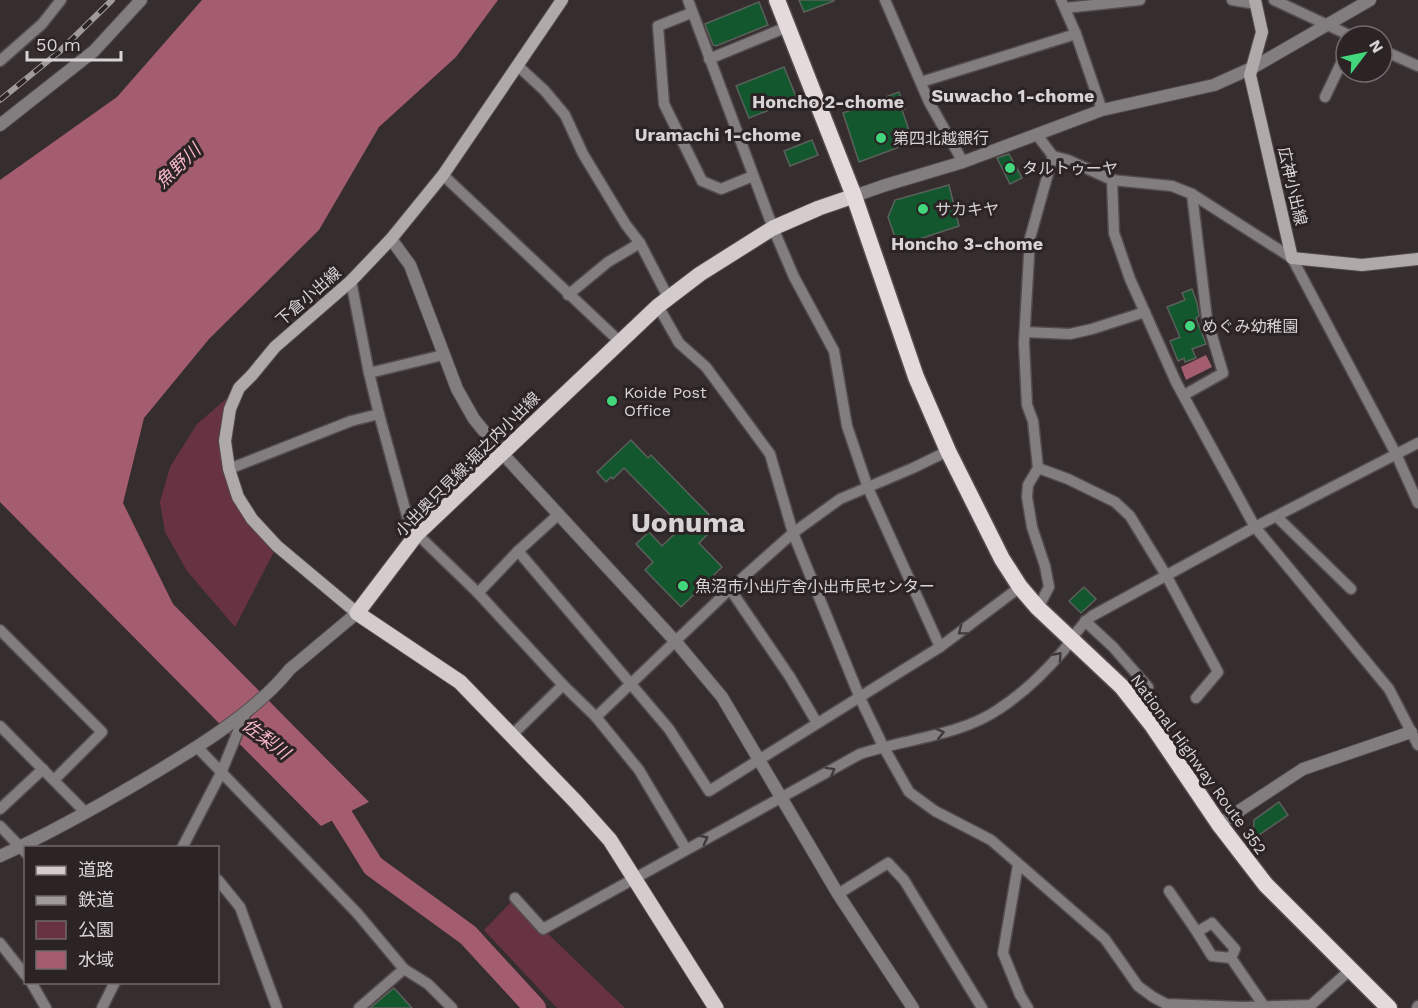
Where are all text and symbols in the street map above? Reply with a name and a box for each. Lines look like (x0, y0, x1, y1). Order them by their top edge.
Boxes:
scale bar (27, 24, 122, 62)
north arrow (1334, 24, 1394, 84)
text: 50 m (36, 34, 81, 55)
text: N (1365, 36, 1387, 56)
district label: Suwacho 1-chome (931, 85, 1095, 106)
district label: Honcho 2-chome (752, 91, 904, 112)
district label: Uramachi 1-chome (635, 124, 801, 145)
place label: 第四北越銀行 (893, 129, 989, 148)
marker: 第四北越銀行 (874, 131, 888, 145)
water label: 魚野川 (151, 138, 206, 192)
street label: 広神小出線 (1274, 145, 1311, 227)
place label: タルトゥーヤ (1022, 159, 1118, 178)
marker: タルトゥーヤ (1003, 161, 1017, 175)
place label: サカキヤ (935, 200, 999, 219)
marker: サカキヤ (916, 202, 930, 216)
district label: Honcho 3-chome (891, 233, 1043, 254)
street label: 下倉小出線 (272, 263, 345, 330)
place label: めぐみ幼稚園 (1202, 317, 1298, 336)
marker: めぐみ幼稚園 (1183, 319, 1197, 333)
place label: Koide Post Office (624, 383, 707, 420)
street label: 小出奥只見線;堀之内小出線 (391, 388, 544, 541)
marker: Koide Post Office (605, 394, 619, 408)
district label: Uonuma (631, 506, 746, 539)
place label: 魚沼市小出庁舎小出市民センター (695, 577, 935, 596)
marker: 魚沼市小出庁舎小出市民センター (676, 579, 690, 593)
one-way arrow (957, 623, 968, 634)
one-way arrow (1051, 652, 1062, 663)
street label: National Highway Route 352 (1127, 670, 1270, 858)
water label: 佐梨川 (238, 714, 296, 764)
one-way arrow (935, 728, 945, 741)
one-way arrow (825, 767, 835, 778)
one-way arrow (698, 835, 709, 846)
legend (24, 846, 219, 984)
text: 道路 (78, 859, 114, 880)
text: 鉄道 (78, 889, 114, 910)
text: 公園 (78, 919, 114, 940)
text: 水域 (78, 949, 114, 970)

